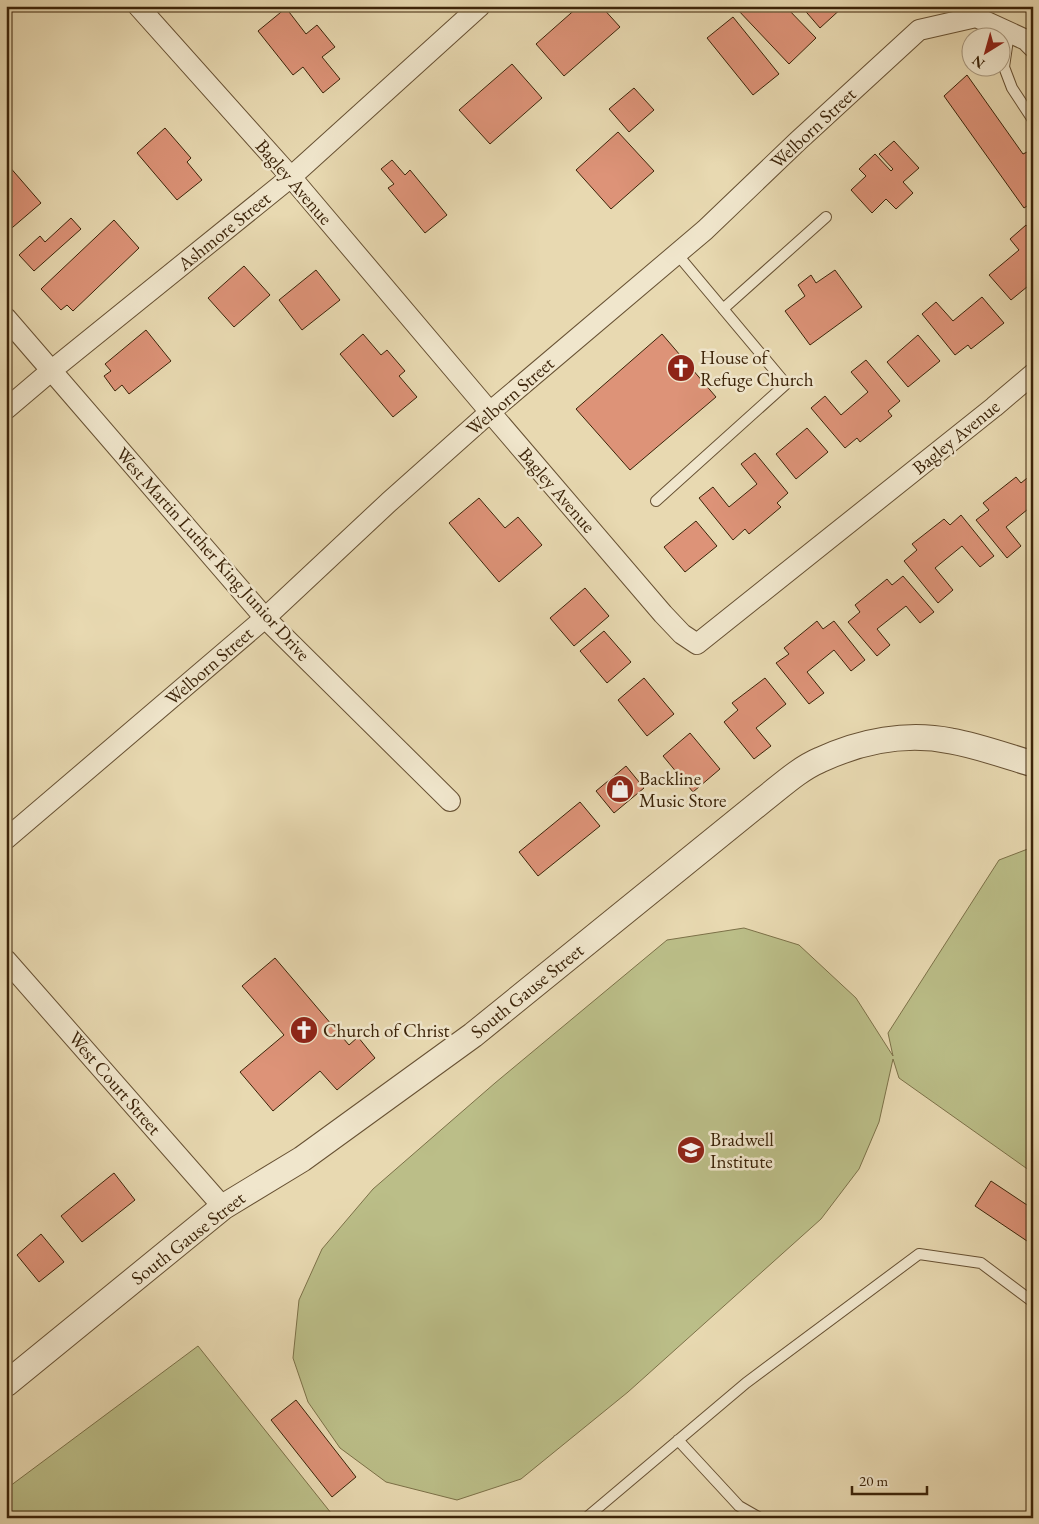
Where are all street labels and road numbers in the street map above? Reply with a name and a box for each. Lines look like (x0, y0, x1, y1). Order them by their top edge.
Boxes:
street label: Welborn Street (765, 82, 861, 174)
street label: Bagley Avenue (250, 134, 338, 230)
street label: Ashmore Street (172, 186, 276, 277)
street label: Welborn Street (461, 351, 559, 441)
street label: Bagley Avenue (907, 394, 1005, 480)
street label: West Martin Luther King Junior Drive (110, 442, 316, 666)
street label: Bagley Avenue (513, 442, 601, 538)
street label: Welborn Street (160, 621, 258, 711)
street label: South Gause Street (465, 938, 589, 1044)
street label: West Court Street (63, 1026, 167, 1140)
street label: South Gause Street (126, 1186, 250, 1290)

